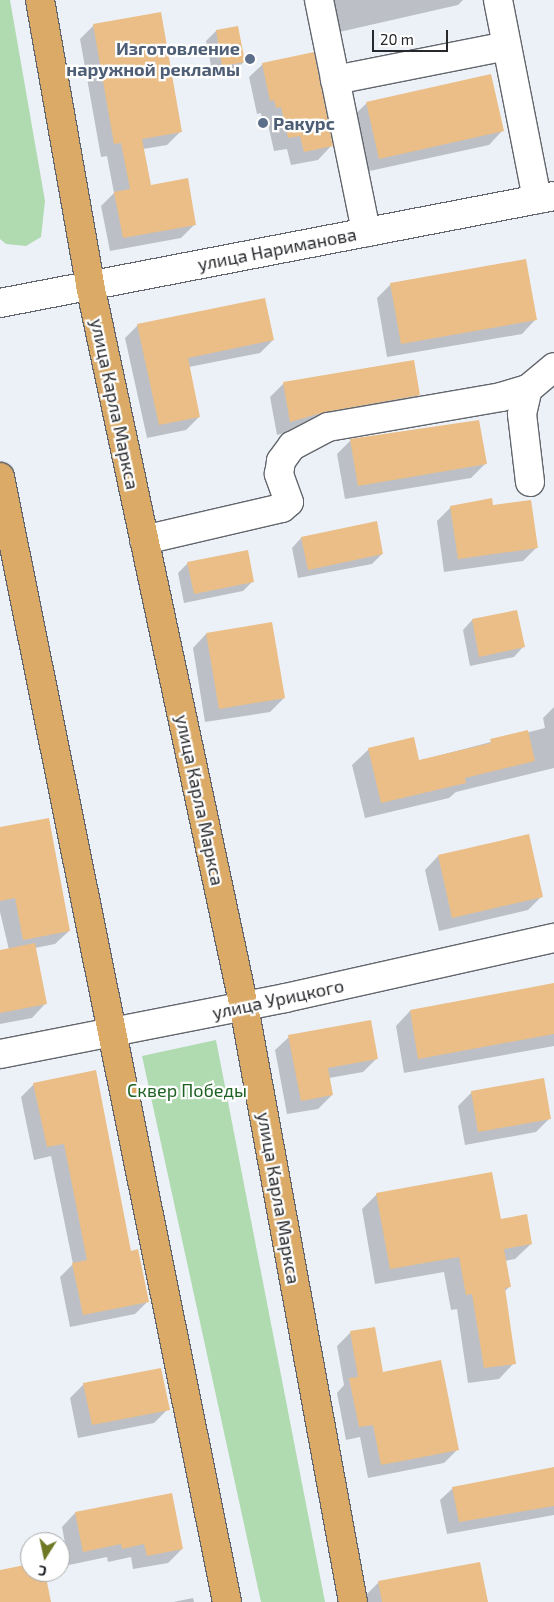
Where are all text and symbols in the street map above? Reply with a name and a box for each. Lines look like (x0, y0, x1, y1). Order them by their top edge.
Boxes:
scale bar (374, 20, 450, 52)
text: 20 m (380, 30, 414, 48)
place label: Изготовление наружной рекламы (66, 38, 240, 80)
marker: Изготовление наружной рекламы (244, 53, 256, 65)
place label: Ракурс (273, 112, 335, 134)
marker: Ракурс (257, 117, 269, 129)
street label: улица Нариманова (196, 223, 358, 275)
street label: улица Карла Маркса (86, 317, 144, 491)
street label: улица Карла Маркса (171, 713, 229, 887)
street label: улица Урицкого (210, 975, 346, 1023)
park label: Сквер Победы (127, 1079, 247, 1101)
street label: улица Карла Маркса (253, 1110, 305, 1286)
north arrow (20, 1532, 70, 1582)
text: С (37, 1562, 48, 1580)

